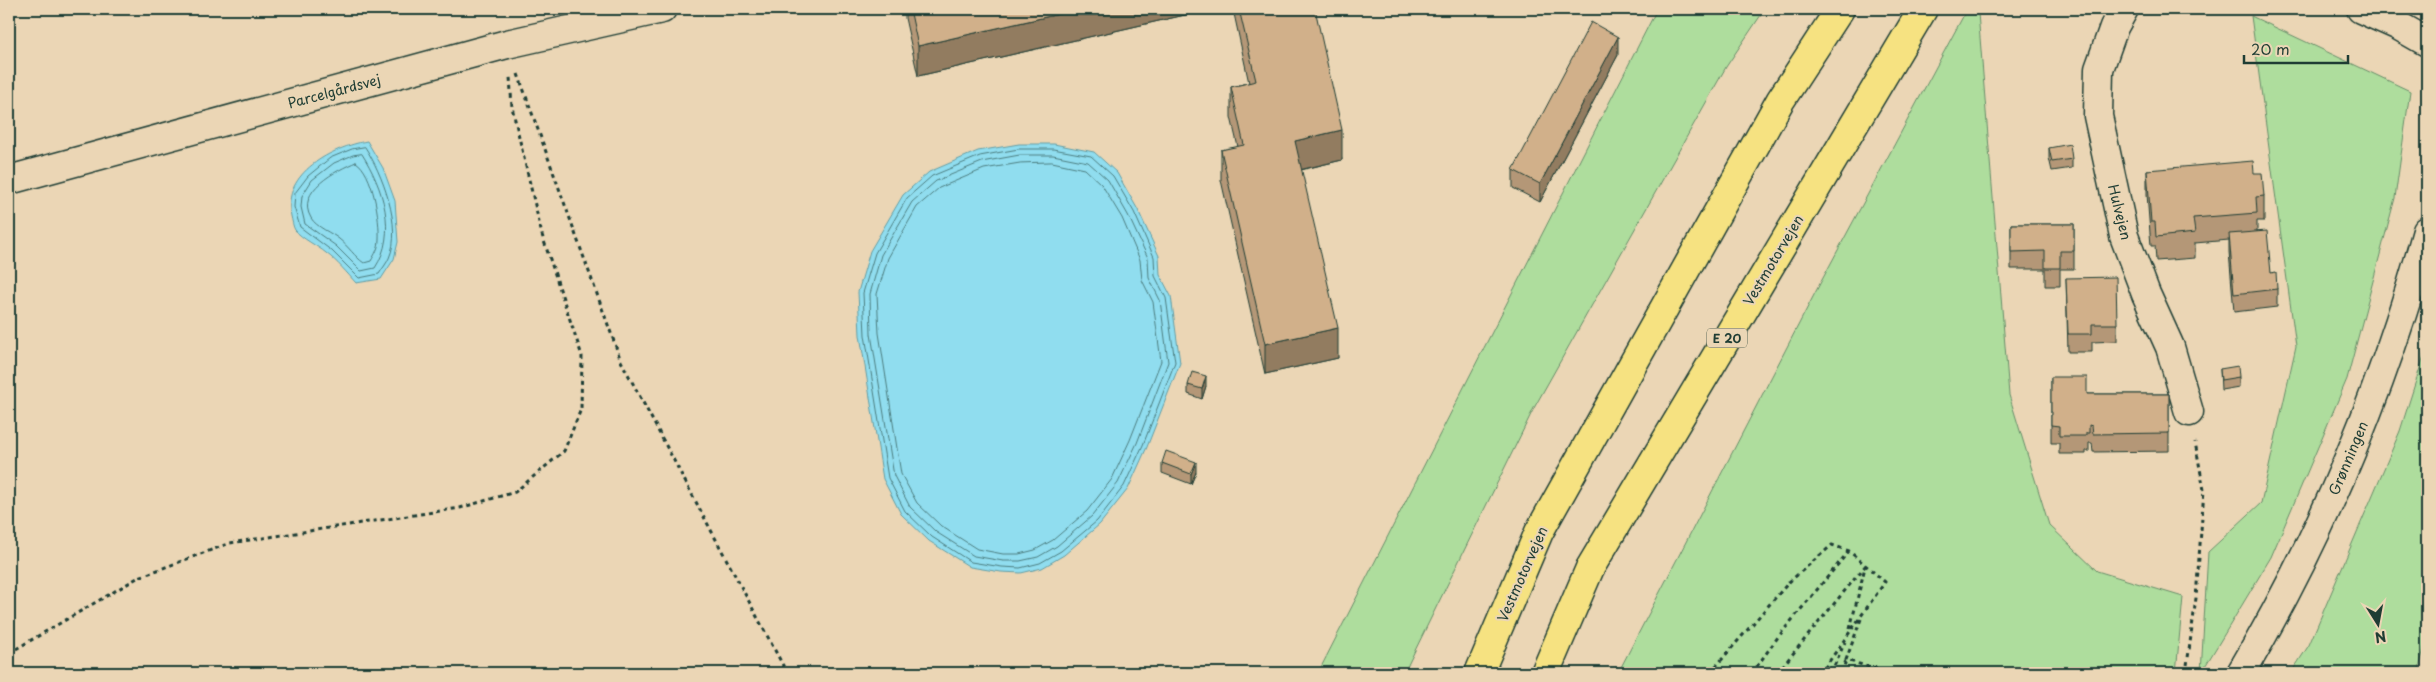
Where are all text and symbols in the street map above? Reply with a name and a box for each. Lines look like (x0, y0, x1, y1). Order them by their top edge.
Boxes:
scale bar (2244, 32, 2347, 64)
text: 20 m (2251, 37, 2290, 60)
street label: Parcelgårdsvej (285, 68, 383, 114)
street label: Hulvejen (2103, 182, 2137, 242)
street label: Vestmotorvejen (1738, 211, 1808, 309)
road number: E 20 (1707, 328, 1747, 348)
street label: Grønningen (2323, 418, 2373, 498)
street label: Vestmotorvejen (1492, 523, 1552, 625)
north arrow (2354, 600, 2404, 650)
text: N (2373, 626, 2388, 649)

